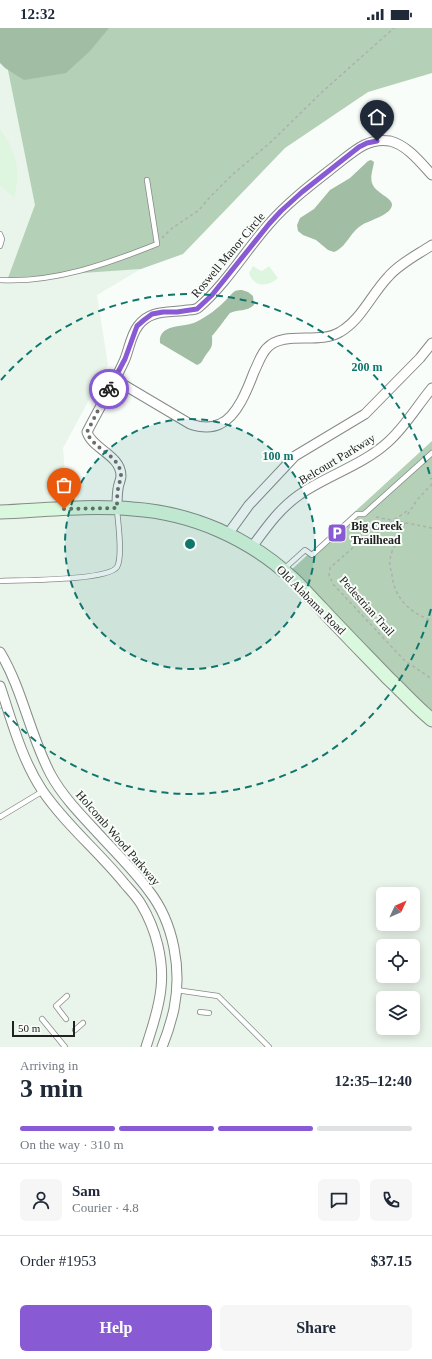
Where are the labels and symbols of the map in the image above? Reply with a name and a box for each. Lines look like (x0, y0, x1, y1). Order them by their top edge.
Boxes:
pin (360, 100, 394, 141)
street label: Roswell Manor Circle (188, 210, 268, 300)
text: 200 m (352, 360, 383, 374)
courier (89, 369, 129, 409)
street label: Belcourt Parkway (296, 431, 378, 487)
text: 100 m (263, 449, 294, 463)
pin (47, 468, 81, 509)
place label: Big Creek Trailhead (351, 519, 403, 547)
parking icon: Big Creek Trailhead (326, 522, 348, 544)
centre of rings (183, 537, 197, 551)
street label: Old Alabama Road (274, 563, 348, 637)
street label: Pedestrian Trail (336, 573, 398, 639)
street label: Holcomb Wood Parkway (73, 788, 163, 888)
north arrow (376, 887, 420, 931)
scale bar (12, 1019, 75, 1038)

